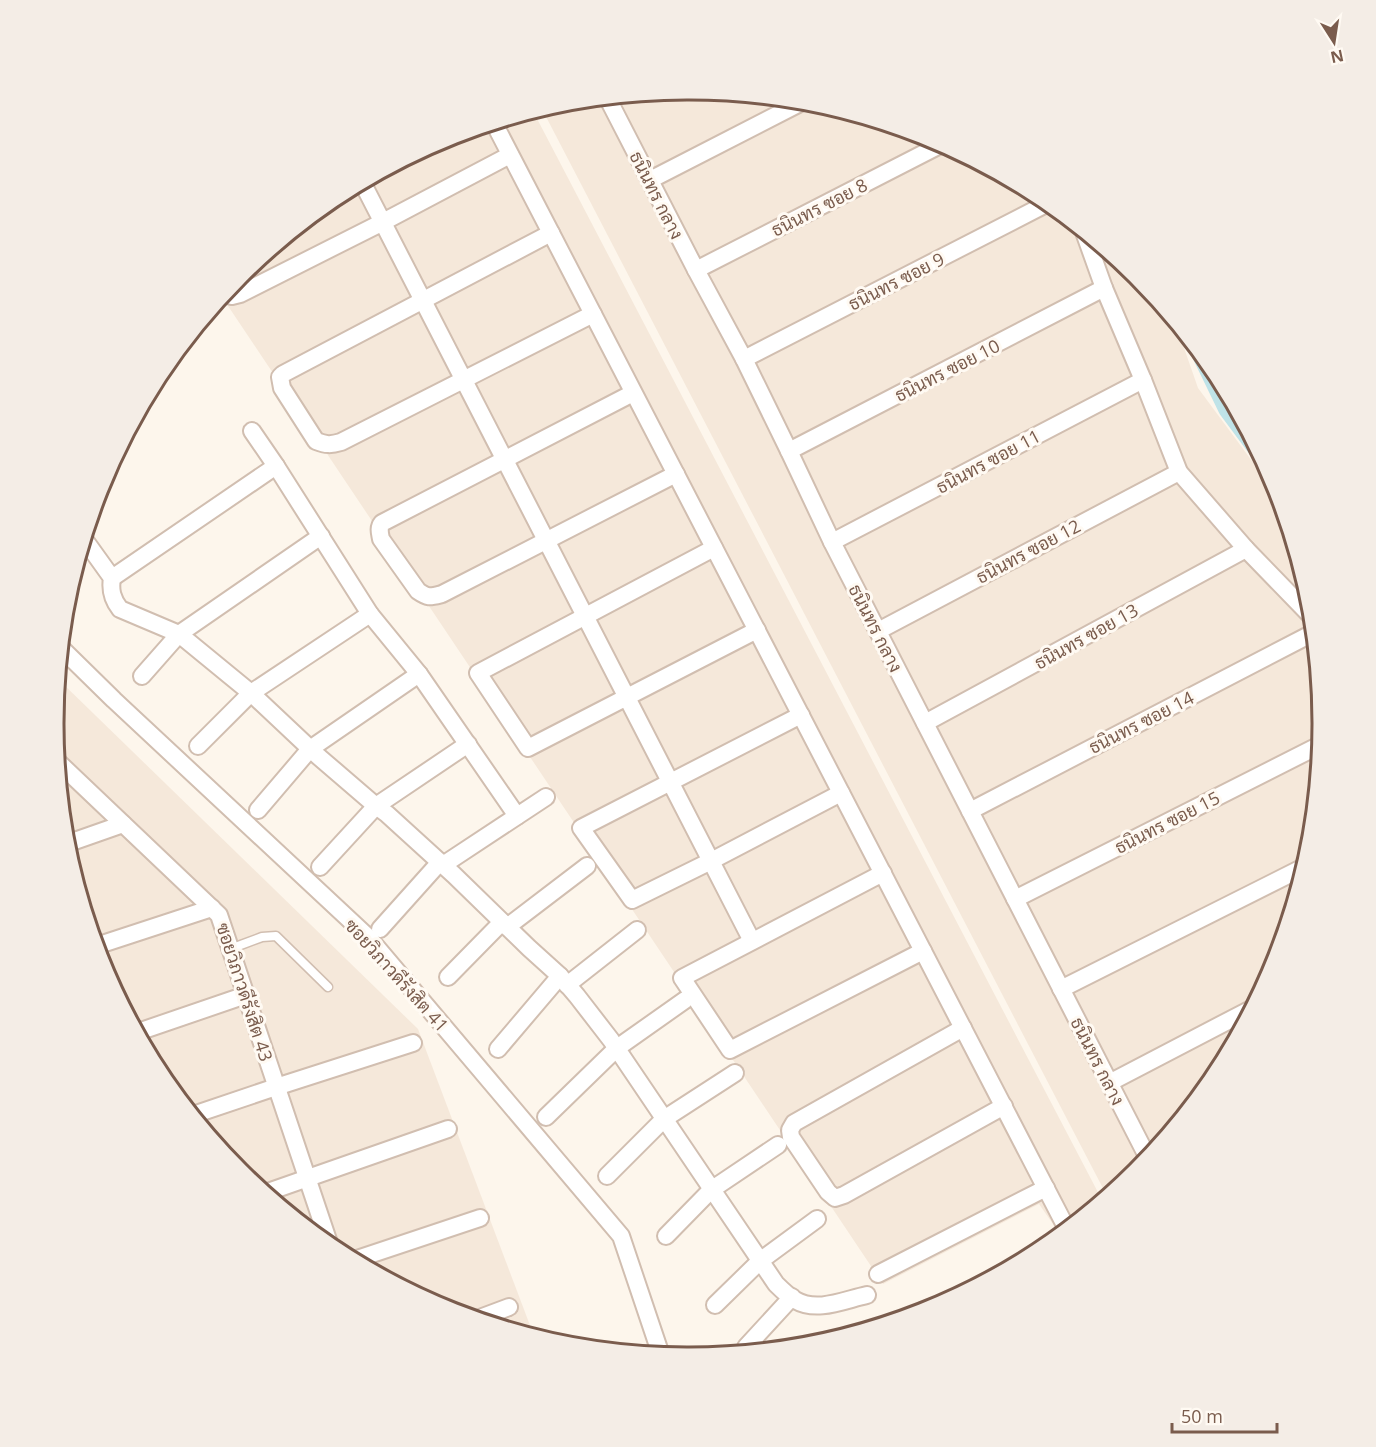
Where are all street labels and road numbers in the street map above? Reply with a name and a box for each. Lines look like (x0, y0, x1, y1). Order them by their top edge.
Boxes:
street label: ธนินทร กลาง (625, 147, 689, 243)
street label: ธนินทร ซอย 8 (767, 173, 871, 241)
street label: ธนินทร ซอย 9 (844, 247, 948, 315)
street label: ธนินทร ซอย 10 (890, 333, 1004, 407)
street label: ธนินทร ซอย 11 (932, 423, 1044, 499)
street label: ธนินทร ซอย 12 (972, 513, 1084, 589)
street label: ธนินทร กลาง (844, 580, 908, 676)
street label: ธนินทร ซอย 13 (1030, 598, 1142, 674)
street label: ธนินทร ซอย 14 (1084, 685, 1198, 759)
street label: ธนินทร ซอย 15 (1110, 785, 1224, 859)
street label: ซอยวิภาวดีรังสิต 41 (340, 913, 454, 1037)
street label: ซอยวิภาวดีรังสิต 43 (211, 920, 279, 1064)
street label: ธนินทร กลาง (1066, 1013, 1130, 1109)

